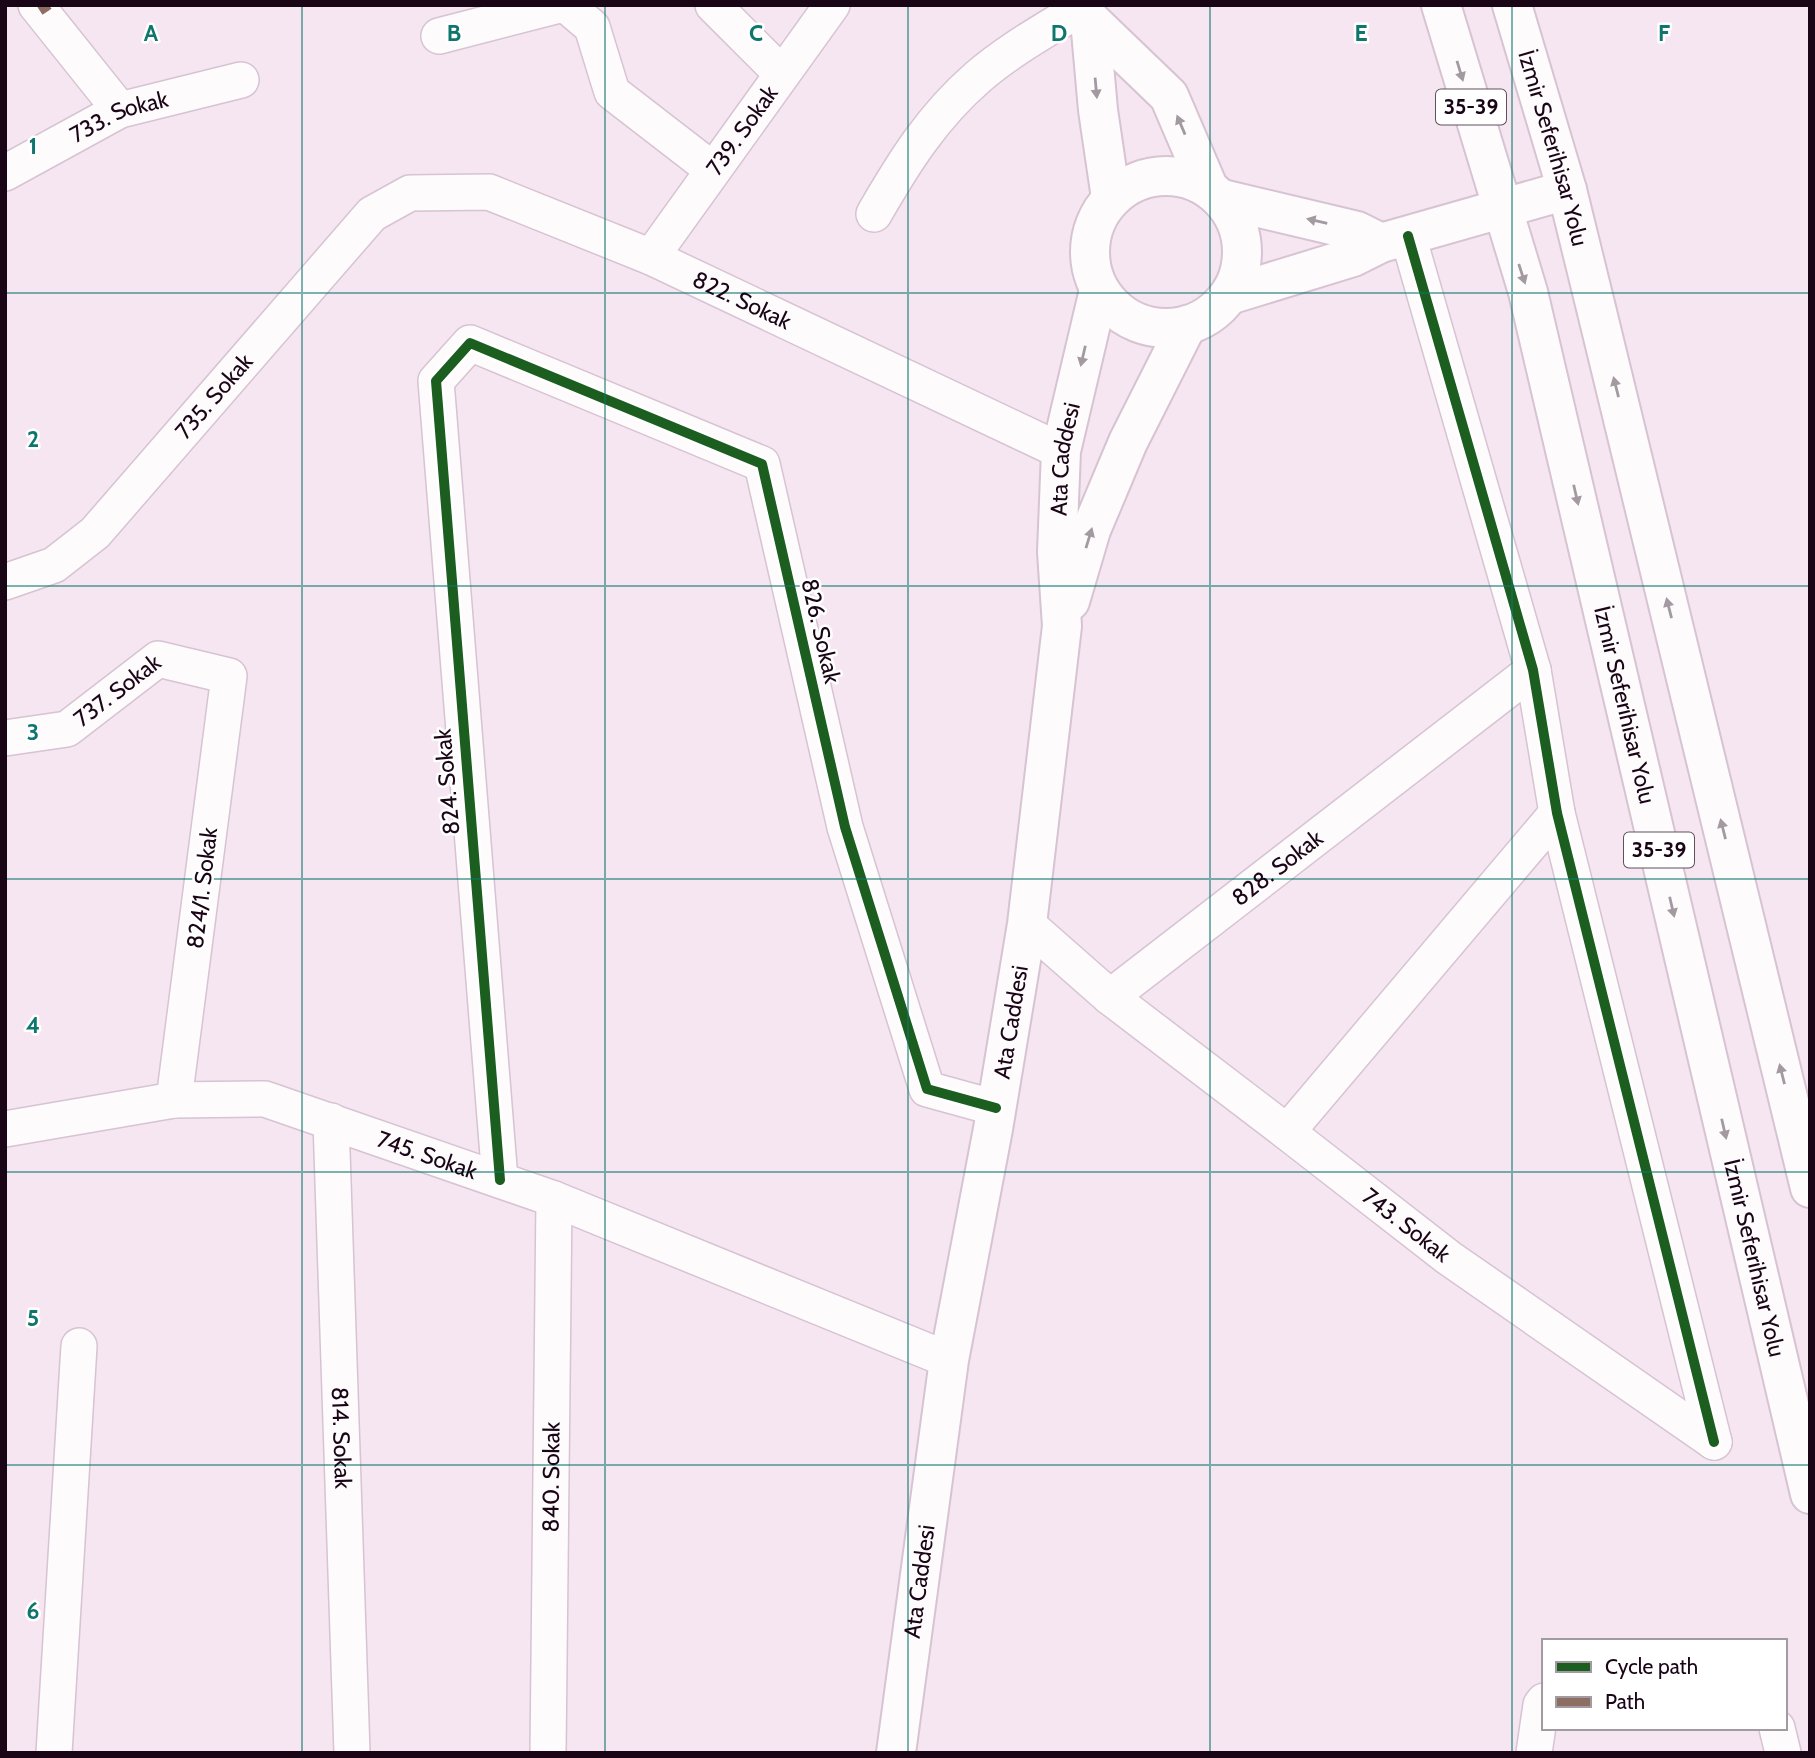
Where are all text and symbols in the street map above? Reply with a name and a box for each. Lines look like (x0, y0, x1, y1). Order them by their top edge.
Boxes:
text: A (144, 19, 159, 47)
text: B (447, 19, 461, 47)
text: C (749, 19, 763, 47)
text: D (1051, 19, 1067, 47)
text: E (1354, 19, 1368, 47)
text: F (1658, 19, 1670, 47)
street label: İzmir Seferihisar Yolu (1512, 47, 1594, 249)
one-way arrow (1456, 60, 1466, 81)
one-way arrow (1091, 78, 1102, 100)
street label: 739. Sokak (700, 79, 784, 181)
street label: 733. Sokak (65, 84, 172, 149)
road number: 35-39 (1436, 90, 1506, 124)
one-way arrow (1176, 114, 1187, 135)
text: 1 (29, 132, 37, 160)
one-way arrow (1306, 215, 1328, 226)
one-way arrow (1518, 264, 1528, 285)
street label: 822. Sokak (688, 265, 796, 336)
one-way arrow (1078, 345, 1089, 367)
street label: 735. Sokak (169, 347, 259, 445)
one-way arrow (1610, 376, 1621, 398)
street label: Ata Caddesi (1044, 400, 1086, 517)
text: 2 (27, 425, 39, 453)
one-way arrow (1570, 484, 1581, 506)
one-way arrow (1084, 527, 1094, 548)
street label: 826. Sokak (795, 576, 847, 687)
one-way arrow (1663, 597, 1674, 619)
street label: İzmir Seferihisar Yolu (1588, 603, 1662, 807)
street label: 737. Sokak (68, 648, 167, 733)
text: 3 (27, 718, 39, 746)
street label: 824. Sokak (428, 727, 466, 836)
one-way arrow (1717, 818, 1728, 840)
street label: 828. Sokak (1226, 823, 1329, 912)
street label: 824/1. Sokak (181, 825, 223, 950)
road number: 35-39 (1624, 832, 1694, 868)
one-way arrow (1667, 897, 1678, 919)
street label: Ata Caddesi (988, 963, 1034, 1081)
text: 4 (26, 1011, 40, 1039)
one-way arrow (1776, 1063, 1787, 1085)
one-way arrow (1719, 1118, 1730, 1140)
street label: 745. Sokak (373, 1125, 482, 1186)
street label: İzmir Seferihisar Yolu (1718, 1156, 1791, 1360)
street label: 743. Sokak (1357, 1182, 1457, 1268)
text: 5 (27, 1304, 39, 1332)
street label: 814. Sokak (326, 1386, 357, 1490)
street label: 840. Sokak (536, 1421, 566, 1532)
street label: Ata Caddesi (898, 1523, 941, 1640)
text: 6 (27, 1597, 39, 1625)
legend (1542, 1639, 1787, 1730)
text: Cycle path (1605, 1654, 1698, 1679)
text: Path (1605, 1689, 1645, 1714)

